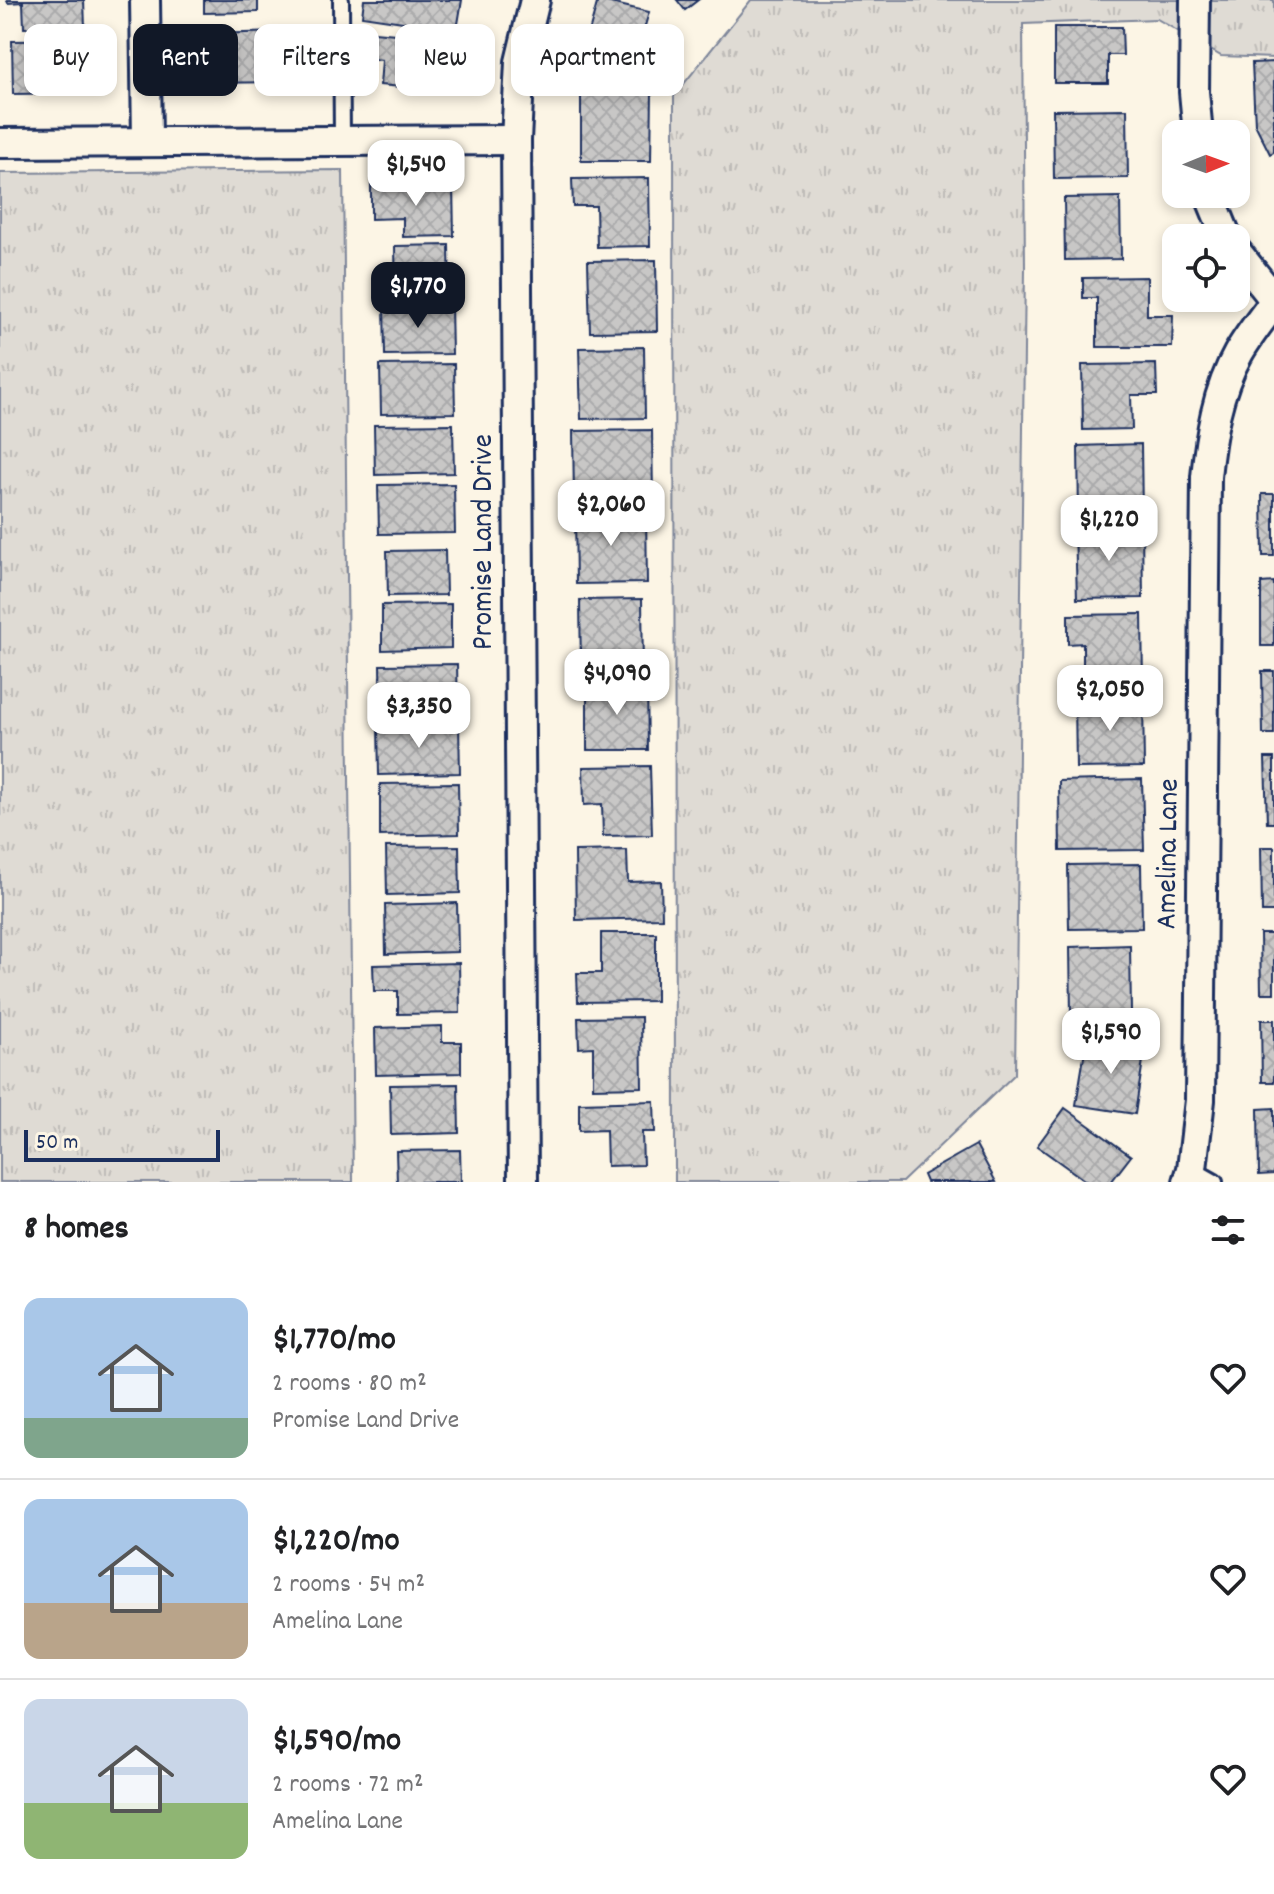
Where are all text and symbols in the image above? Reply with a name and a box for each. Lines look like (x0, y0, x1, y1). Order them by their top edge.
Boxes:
chip: Buy (24, 24, 117, 96)
chip: Rent (133, 24, 238, 96)
chip: Filters (254, 24, 379, 96)
chip: New (395, 24, 495, 96)
chip: Apartment (511, 24, 684, 96)
north arrow (1162, 120, 1250, 208)
map controls (1162, 120, 1250, 312)
pin: $1,540 (351, 140, 481, 208)
text: $1,540 (386, 147, 446, 184)
button: locate (1162, 224, 1250, 312)
pin: $1,770 (353, 262, 483, 330)
text: $1,770 (389, 269, 447, 306)
street label: Promise Land Drive (464, 434, 507, 650)
pin: $2,060 (546, 480, 676, 548)
text: $2,060 (576, 487, 646, 524)
pin: $1,220 (1044, 495, 1174, 563)
text: $1,220 (1079, 502, 1139, 539)
pin: $4,090 (552, 649, 682, 717)
text: $4,090 (582, 656, 652, 693)
pin: $2,050 (1045, 665, 1175, 733)
text: $2,050 (1075, 672, 1145, 709)
pin: $3,350 (354, 682, 484, 750)
text: $3,350 (385, 689, 453, 726)
street label: Amelina Lane (1147, 778, 1193, 930)
pin: $1,590 (1046, 1008, 1176, 1076)
text: $1,590 (1080, 1015, 1142, 1052)
scale bar (24, 1126, 220, 1162)
text: 50 m (36, 1128, 78, 1159)
text: 8 homes (24, 1206, 129, 1255)
icon: filters (1206, 1208, 1250, 1252)
text: $1,770/mo (272, 1317, 396, 1366)
icon: home (88, 1330, 184, 1426)
icon: heart (1206, 1356, 1250, 1400)
text: 2 rooms · 80 m² (272, 1366, 427, 1403)
text: Promise Land Drive (272, 1403, 459, 1440)
text: $1,220/mo (272, 1518, 400, 1567)
icon: home (88, 1531, 184, 1627)
icon: heart (1206, 1557, 1250, 1601)
text: 2 rooms · 54 m² (272, 1567, 425, 1604)
text: Amelina Lane (272, 1604, 403, 1641)
text: $1,590/mo (272, 1718, 401, 1767)
icon: home (88, 1731, 184, 1827)
icon: heart (1206, 1757, 1250, 1801)
text: 2 rooms · 72 m² (272, 1767, 423, 1804)
text: Amelina Lane (272, 1804, 403, 1841)

